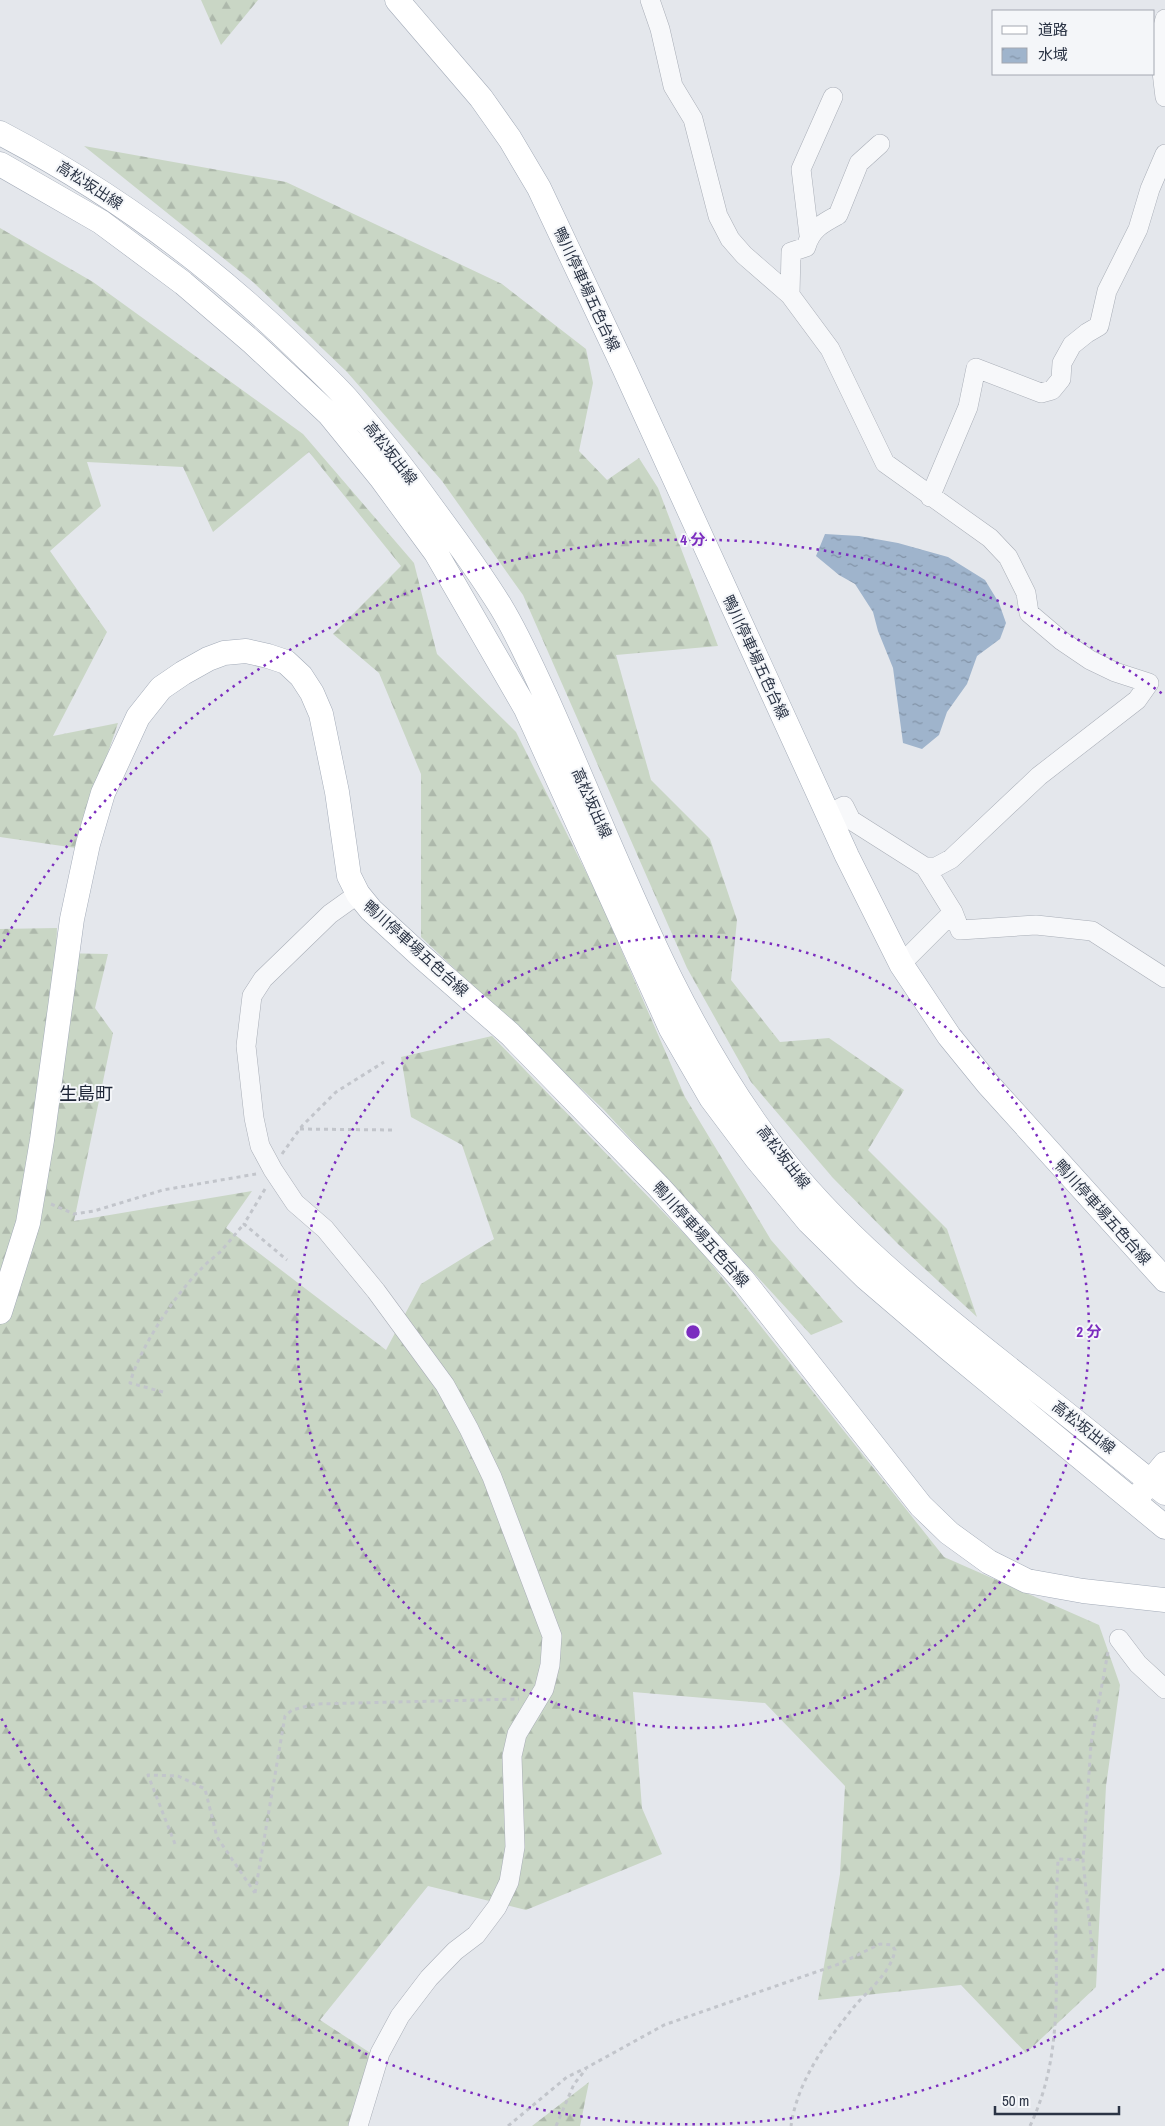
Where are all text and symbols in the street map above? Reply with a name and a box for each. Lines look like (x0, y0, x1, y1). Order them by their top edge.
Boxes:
legend (992, 10, 1155, 75)
text: 道路 (1038, 19, 1068, 40)
text: 水域 (1038, 44, 1068, 65)
street label: 高松坂出線 (53, 156, 127, 214)
street label: 鴨川停車場五色台線 (549, 223, 625, 355)
street label: 高松坂出線 (360, 417, 422, 489)
text: 4 分 (680, 529, 706, 550)
street label: 鴨川停車場五色台線 (718, 591, 794, 723)
street label: 高松坂出線 (567, 764, 617, 842)
street label: 鴨川停車場五色台線 (359, 895, 473, 1001)
district label: 生島町 (59, 1081, 113, 1106)
street label: 高松坂出線 (753, 1121, 815, 1193)
street label: 鴨川停車場五色台線 (1050, 1155, 1156, 1269)
street label: 鴨川停車場五色台線 (648, 1177, 754, 1291)
text: 2 分 (1076, 1321, 1102, 1342)
centre of rings (684, 1323, 702, 1341)
street label: 高松坂出線 (1048, 1396, 1120, 1458)
scale bar (995, 2084, 1119, 2116)
text: 50 m (1002, 2090, 1029, 2111)

